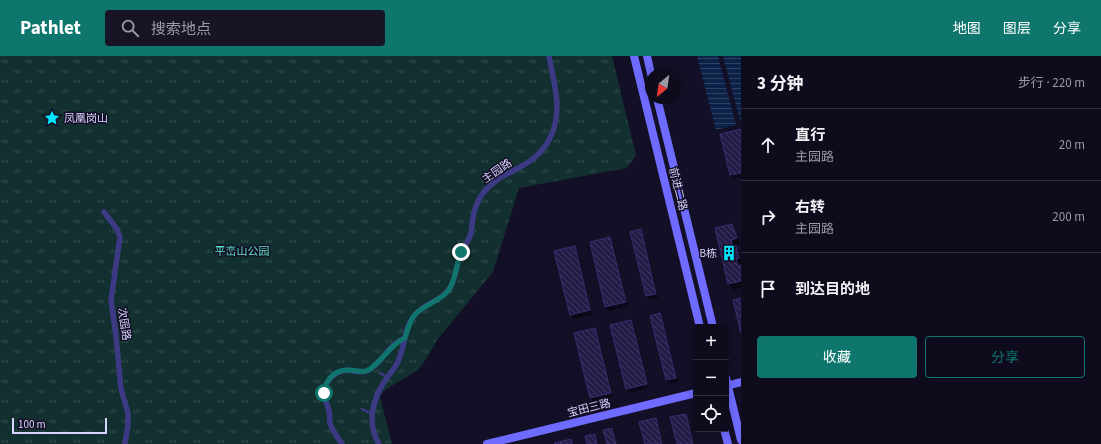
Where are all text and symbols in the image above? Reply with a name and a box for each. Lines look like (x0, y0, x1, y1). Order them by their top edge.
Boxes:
search box (105, 10, 385, 46)
text: Pathlet (20, 15, 81, 42)
icon: search (119, 17, 141, 39)
text: 搜索地点 (151, 19, 211, 40)
text: 地图 (953, 19, 981, 39)
text: 图层 (1003, 19, 1031, 39)
text: 分享 (1053, 19, 1081, 39)
north arrow (645, 68, 681, 104)
text: 3 分钟 (757, 72, 803, 96)
text: 步行 · 220 m (1018, 74, 1085, 92)
place icon: 凤凰岗山 (43, 109, 61, 127)
place label: 凤凰岗山 (64, 111, 108, 126)
text: 直行 (795, 125, 825, 146)
icon: ahead (757, 134, 779, 156)
text: 20 m (1059, 136, 1085, 154)
text: 主园路 (795, 148, 834, 166)
street label: 主园路 (479, 156, 515, 186)
street label: 前进二路 (665, 166, 691, 212)
text: 右转 (795, 197, 825, 218)
icon: right (757, 206, 779, 228)
text: 200 m (1052, 208, 1085, 226)
text: 主园路 (795, 220, 834, 238)
route end (452, 243, 470, 261)
park label: 平峦山公园 (215, 244, 270, 259)
building icon: B栋 (720, 244, 738, 262)
place label: B栋 (700, 246, 717, 261)
icon: arrive (757, 278, 779, 300)
text: 到达目的地 (795, 279, 870, 300)
street label: 次园路 (114, 307, 134, 341)
map controls (693, 324, 729, 432)
button: + (693, 324, 729, 360)
button: 收藏 (757, 336, 917, 378)
button: 分享 (925, 336, 1085, 378)
button: − (693, 360, 729, 396)
route start (315, 384, 333, 402)
street label: 宝田三路 (566, 395, 612, 421)
button: locate (693, 396, 729, 432)
scale bar (12, 416, 107, 435)
text: 100 m (18, 417, 46, 432)

